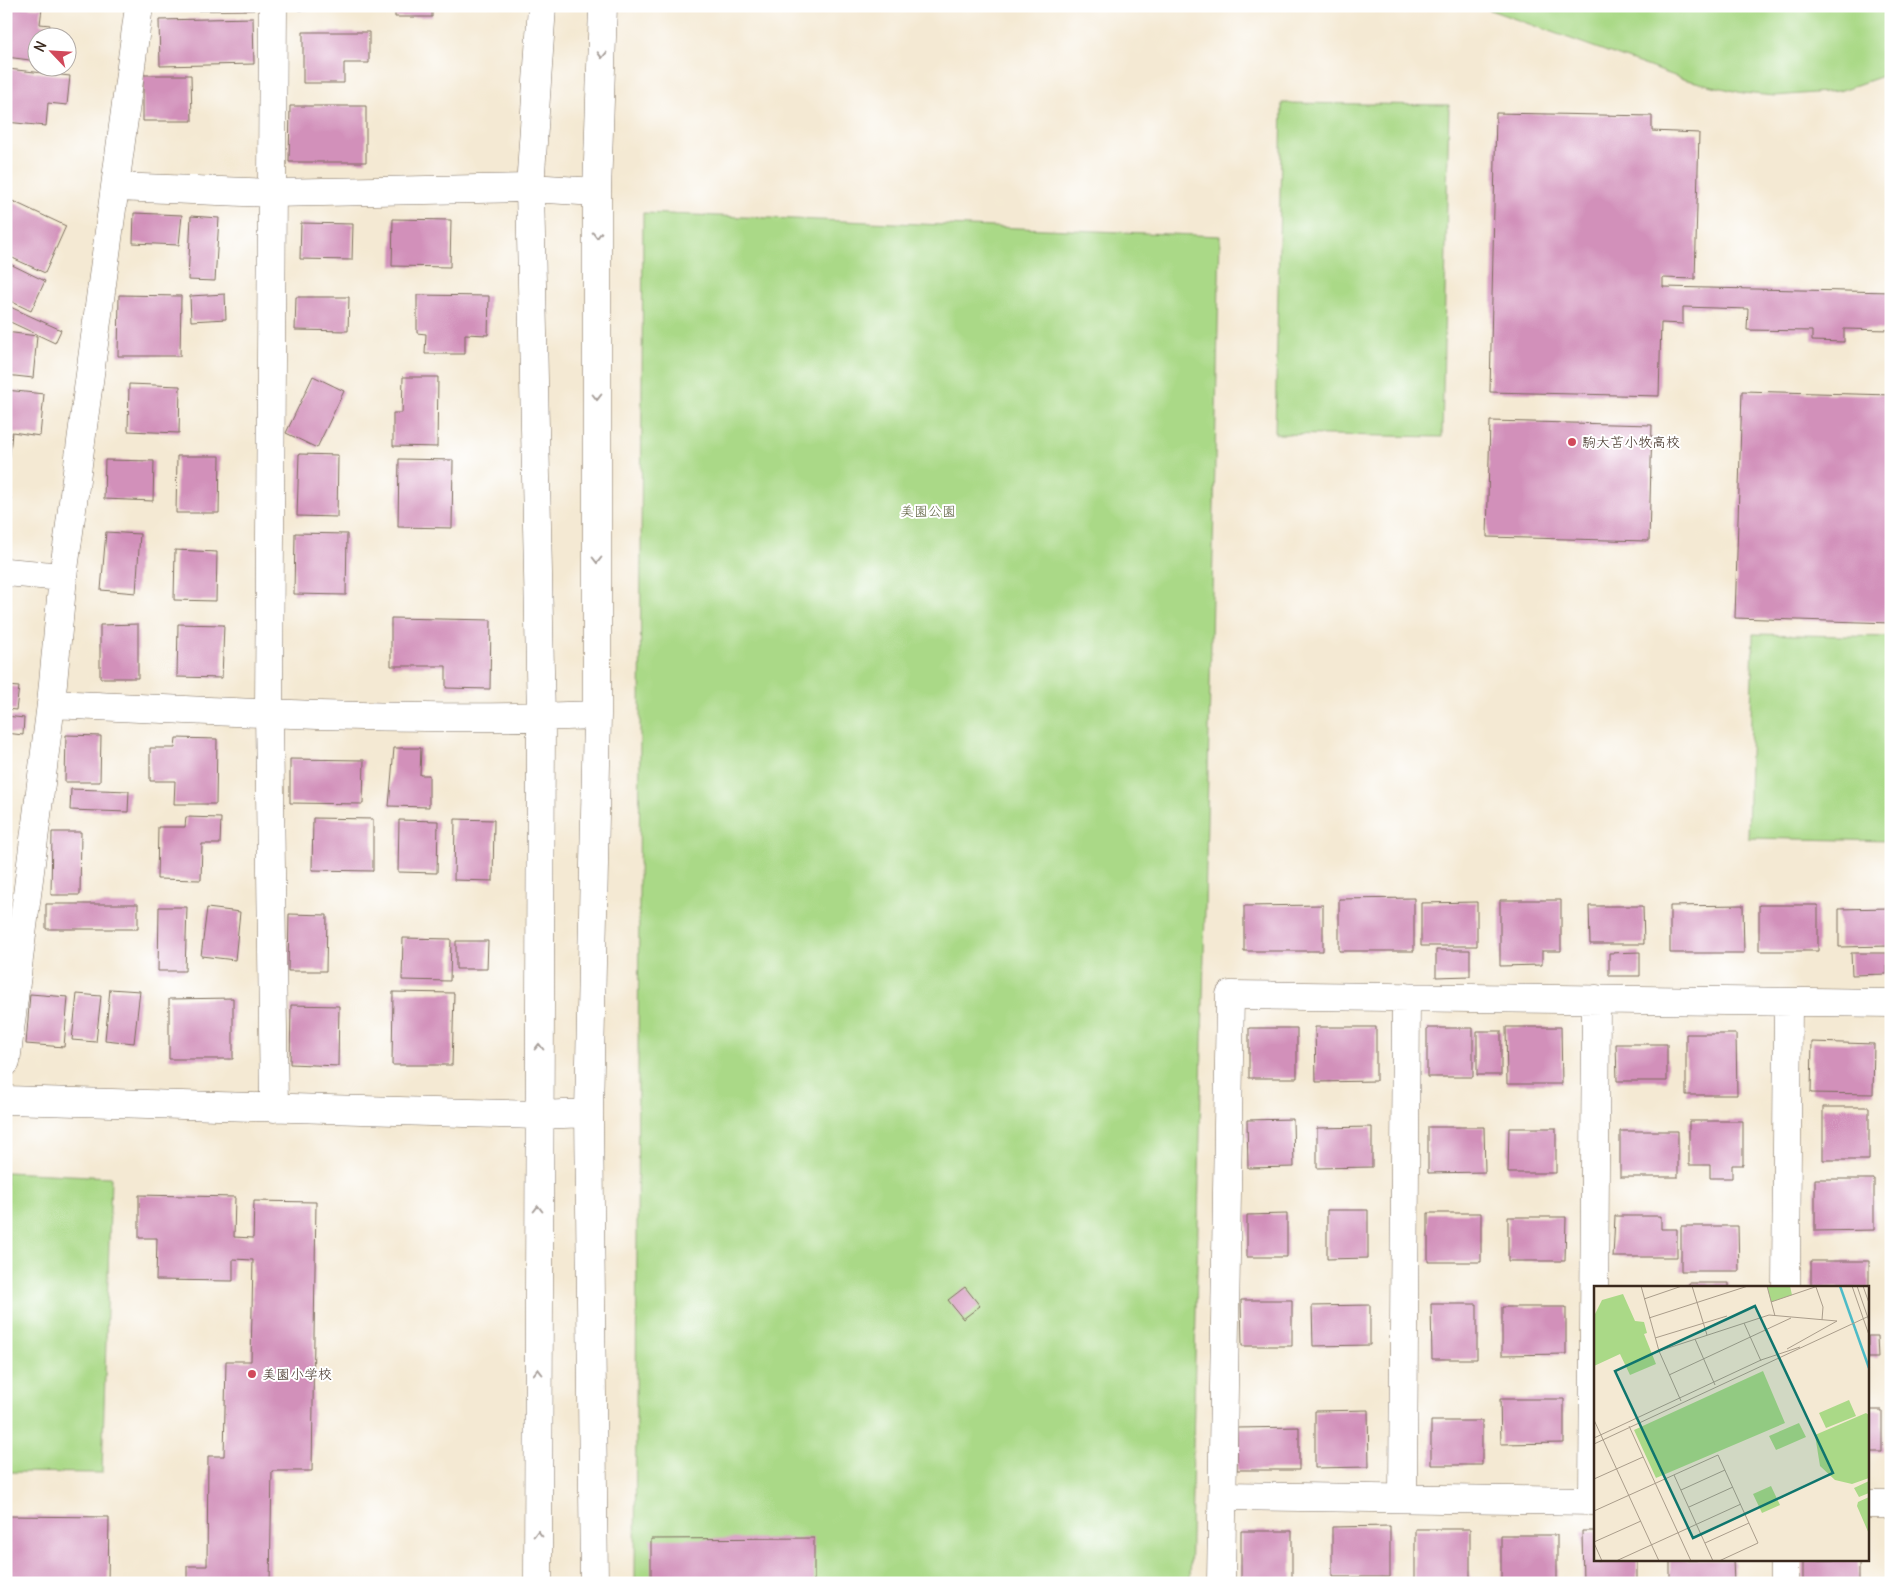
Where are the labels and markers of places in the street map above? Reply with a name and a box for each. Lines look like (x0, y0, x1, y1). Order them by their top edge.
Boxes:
place label: 駒大苫小牧高校 (1582, 433, 1680, 451)
marker: 駒大苫小牧高校 (1566, 436, 1578, 448)
place label: 美園小学校 (262, 1365, 332, 1383)
marker: 美園小学校 (246, 1368, 258, 1380)

